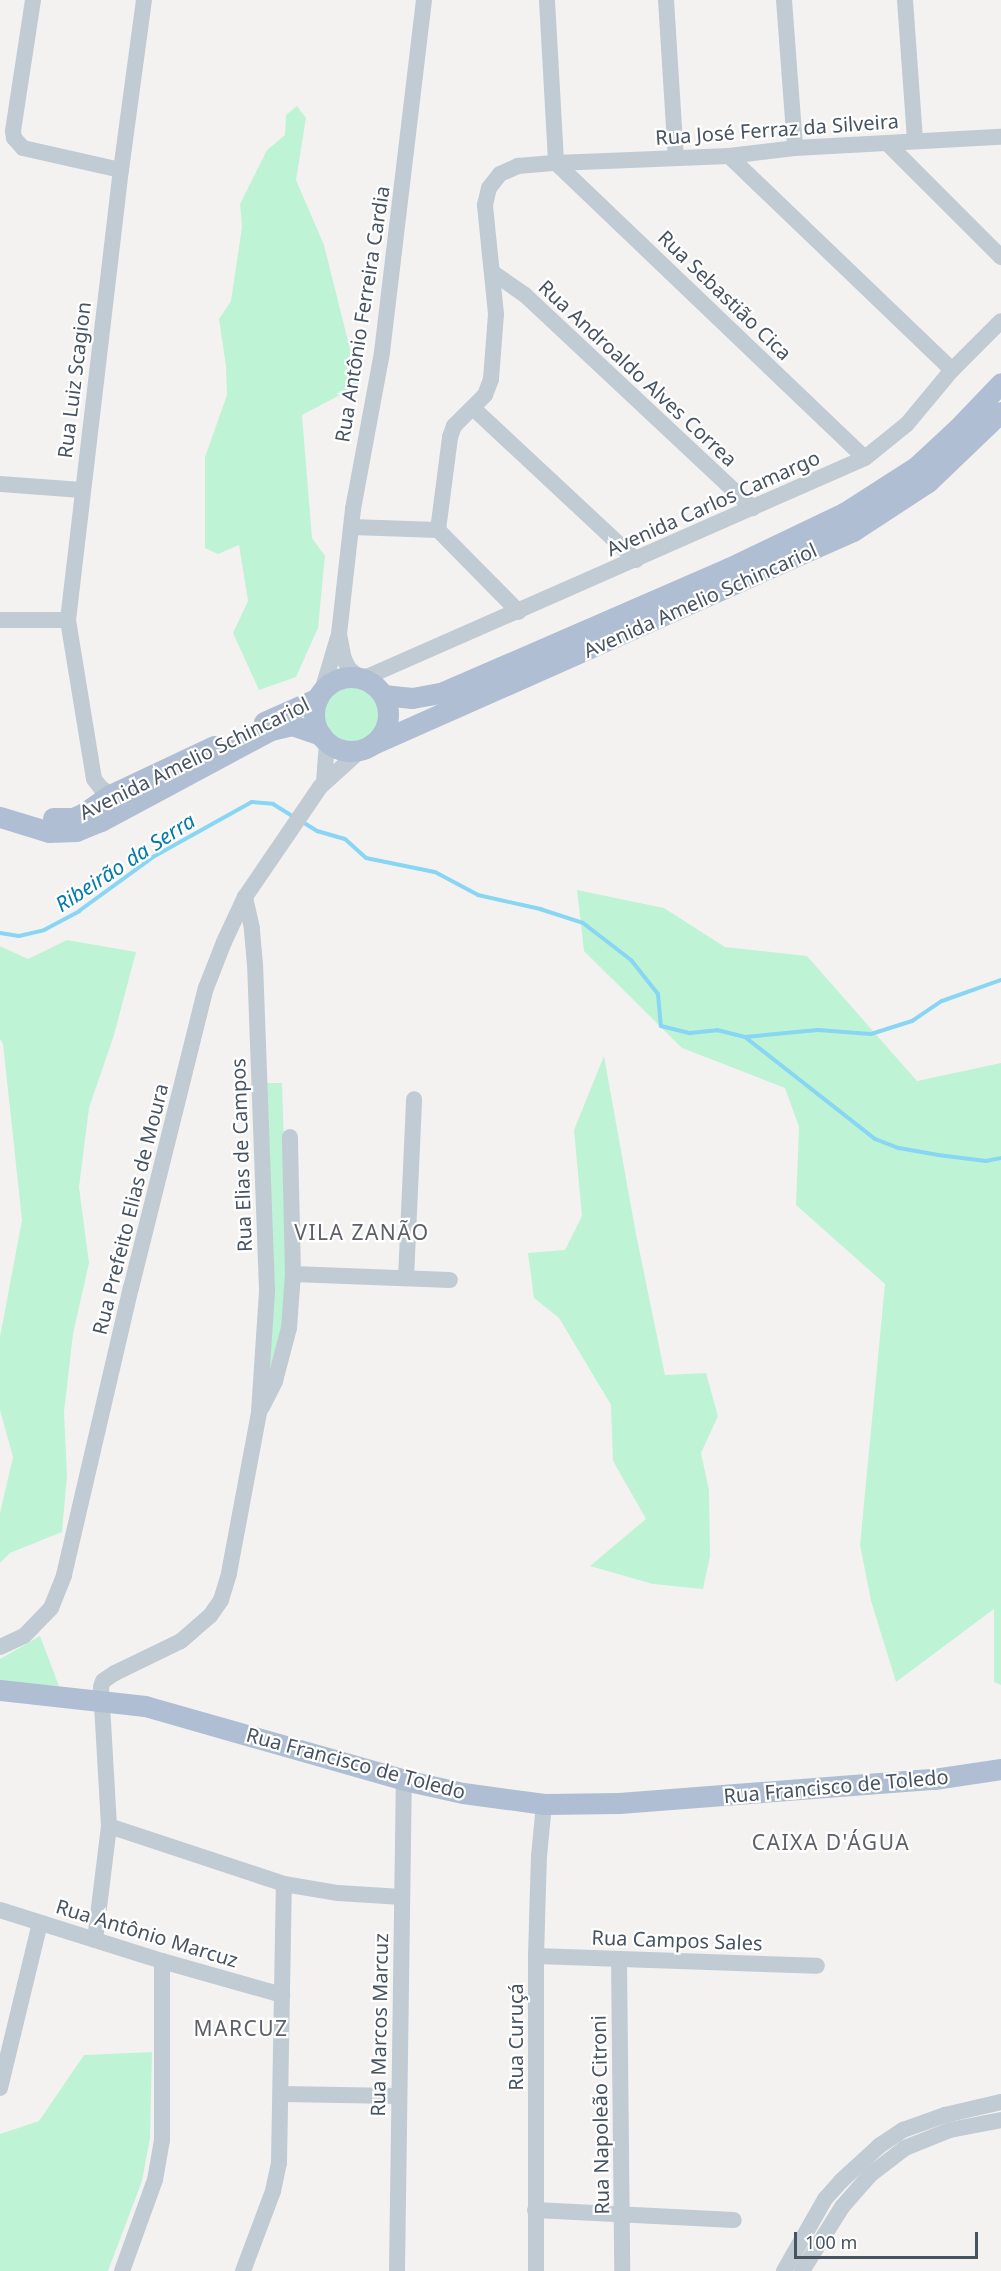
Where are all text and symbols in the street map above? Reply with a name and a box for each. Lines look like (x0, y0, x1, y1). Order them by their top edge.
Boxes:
street label: Rua José Ferraz da Silveira (654, 109, 900, 149)
street label: Rua Antônio Ferreira Cardia (330, 184, 394, 444)
street label: Rua Sebastião Cica (653, 225, 797, 365)
street label: Rua Androaldo Alves Correa (534, 275, 742, 471)
street label: Rua Luiz Scagion (52, 300, 96, 460)
street label: Avenida Carlos Camargo (603, 445, 823, 561)
street label: Avenida Amelio Schincariol (580, 538, 820, 662)
street label: Avenida Amelio Schincariol (75, 692, 313, 824)
water label: Ribeirão da Serra (50, 807, 200, 917)
street label: Rua Elias de Campos (226, 1058, 256, 1252)
street label: Rua Prefeito Elias de Moura (87, 1081, 173, 1337)
district label: VILA ZANÃO (294, 1219, 430, 1245)
street label: Rua Francisco de Toledo (244, 1722, 468, 1804)
street label: Rua Francisco de Toledo (723, 1764, 949, 1808)
district label: CAIXA D'ÁGUA (752, 1829, 910, 1855)
street label: Rua Antônio Marcuz (53, 1894, 241, 1972)
street label: Rua Campos Sales (591, 1925, 763, 1955)
street label: Rua Marcos Marcuz (365, 1933, 393, 2117)
street label: Rua Curuçá (503, 1983, 527, 2091)
district label: MARCUZ (193, 2015, 289, 2041)
street label: Rua Napoleão Citroni (586, 2015, 614, 2215)
scale bar (797, 2220, 982, 2258)
text: 100 m (805, 2230, 857, 2254)

